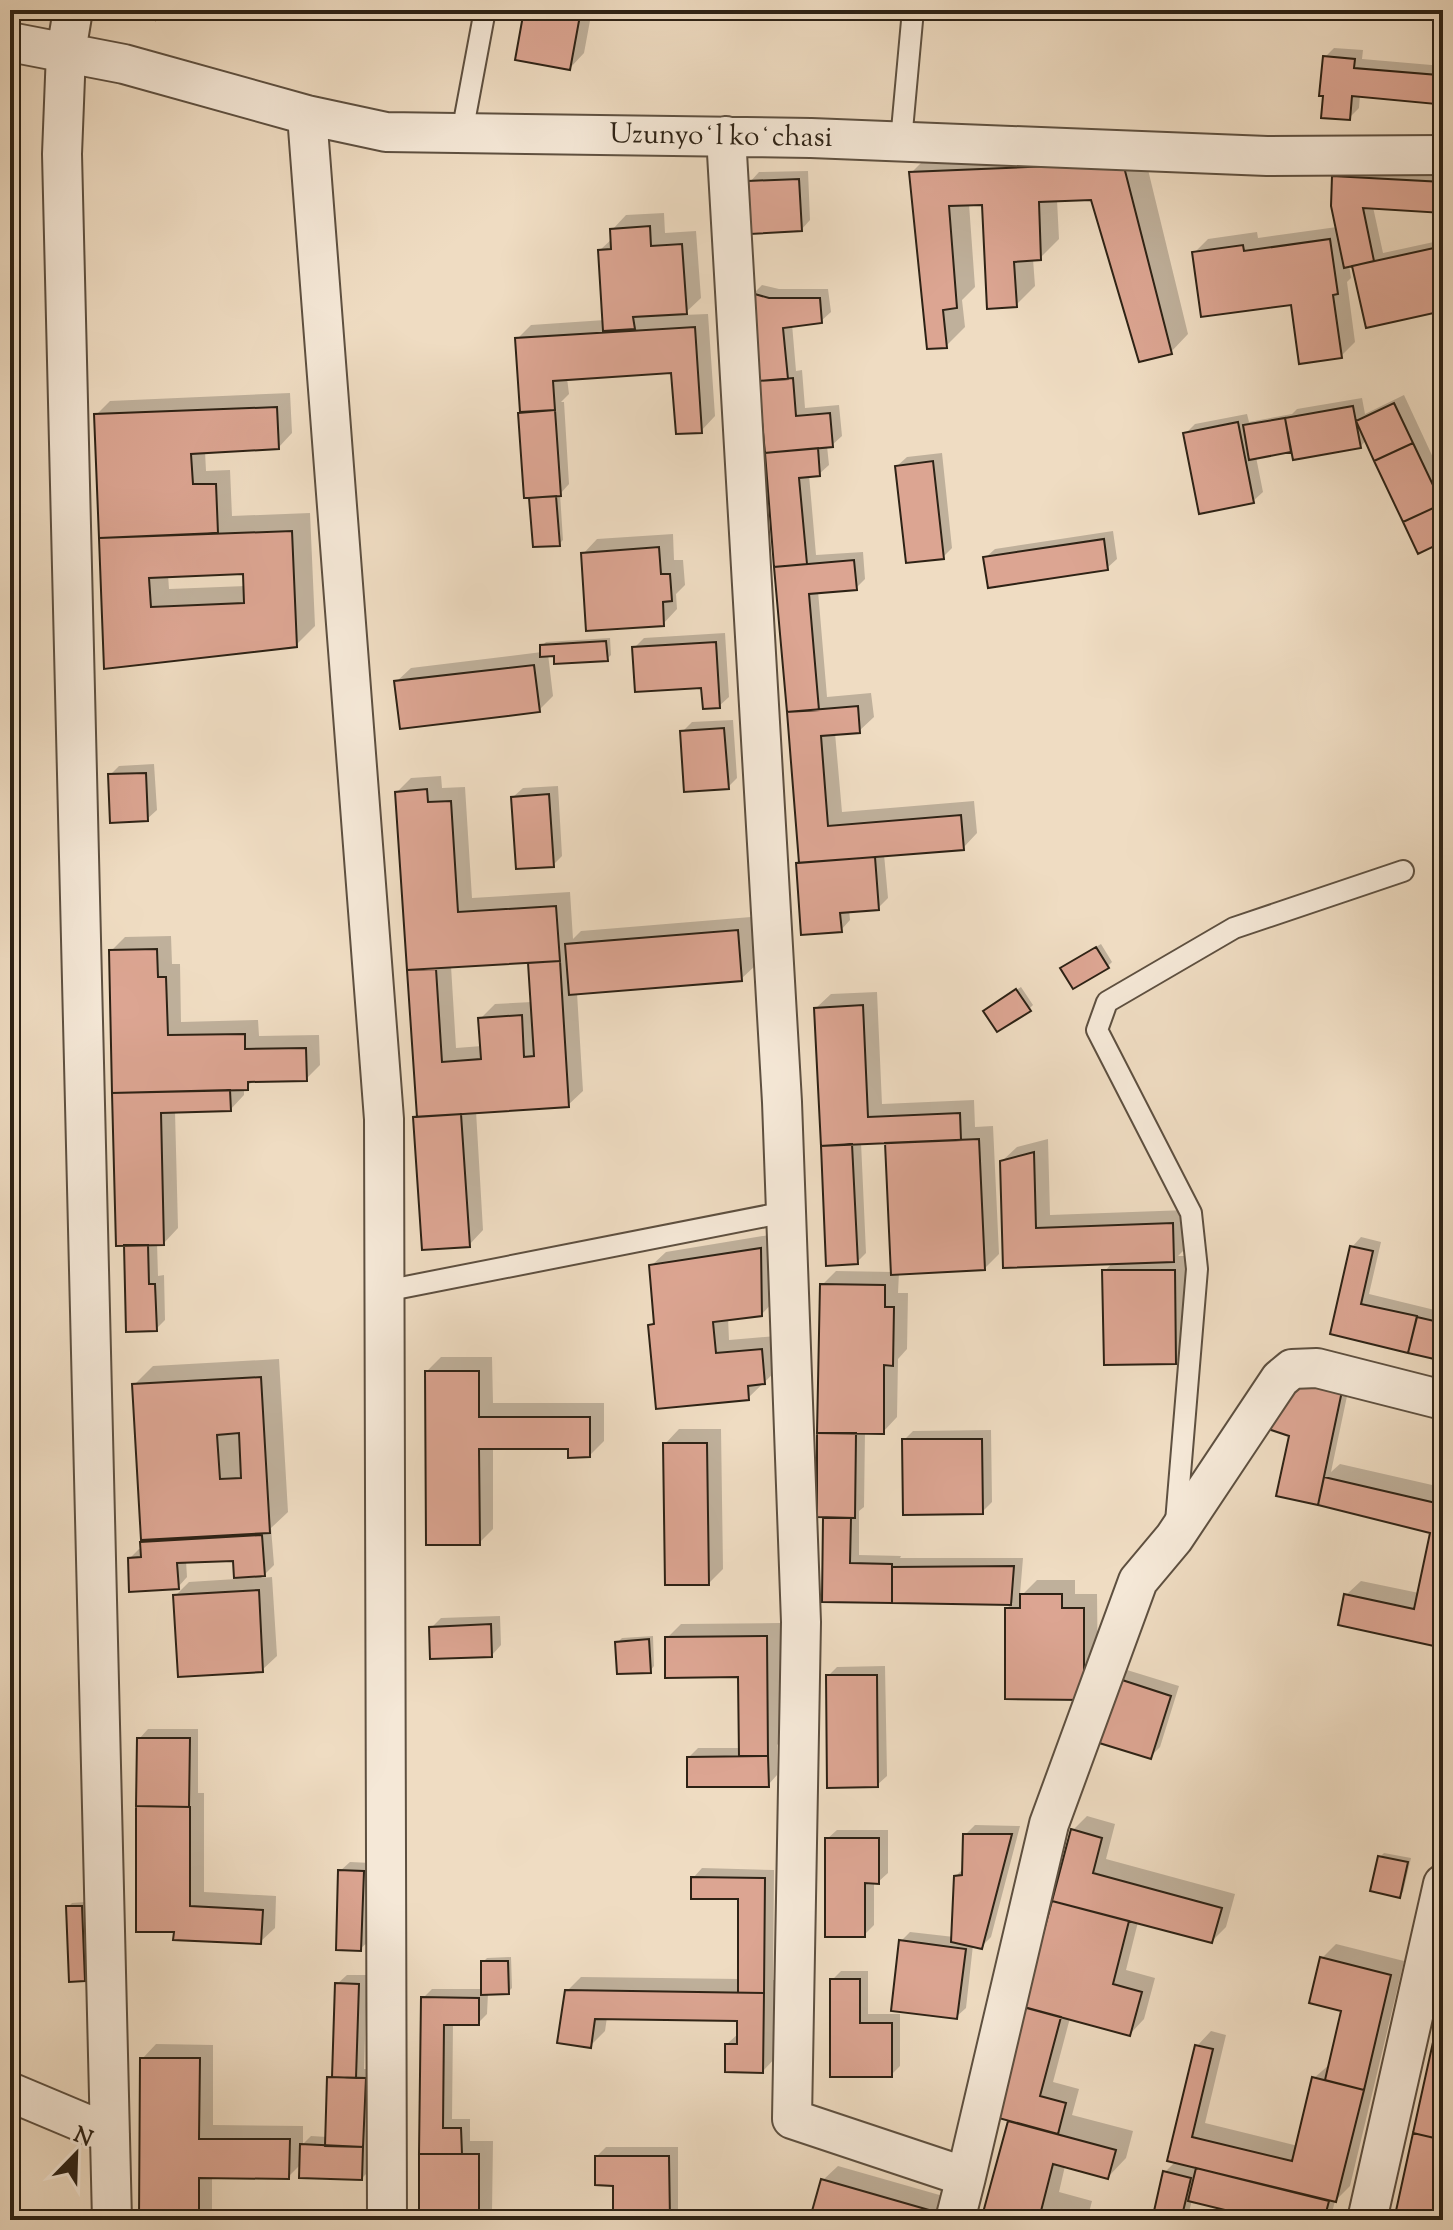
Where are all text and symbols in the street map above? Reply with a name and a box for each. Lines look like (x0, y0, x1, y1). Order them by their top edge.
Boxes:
street label: Uzunyoʻl koʻchasi (609, 115, 833, 159)
north arrow (36, 2114, 116, 2194)
text: N (68, 2120, 97, 2157)

